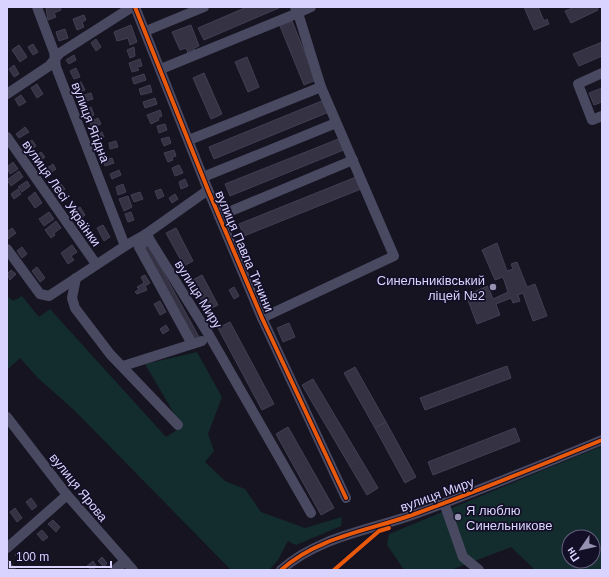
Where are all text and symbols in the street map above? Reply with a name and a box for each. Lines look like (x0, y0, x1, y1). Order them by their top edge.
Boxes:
street label: вулиця Ягідна (68, 80, 113, 165)
street label: вулиця Лесі Українки (19, 137, 104, 249)
street label: вулиця Павла Тичини (212, 188, 277, 314)
street label: вулиця Миру (172, 257, 226, 331)
place label: Синельниківський ліцей №2 (377, 273, 485, 303)
marker: Синельниківський ліцей №2 (488, 282, 498, 292)
street label: вулиця Ярова (46, 450, 111, 525)
street label: вулиця Миру (398, 474, 477, 515)
place label: Я люблю Синельникове (466, 503, 552, 533)
marker: Я люблю Синельникове (453, 512, 463, 522)
north arrow (561, 529, 601, 569)
scale bar (10, 543, 111, 569)
text: Пн (564, 545, 582, 564)
text: 100 m (16, 550, 49, 564)

